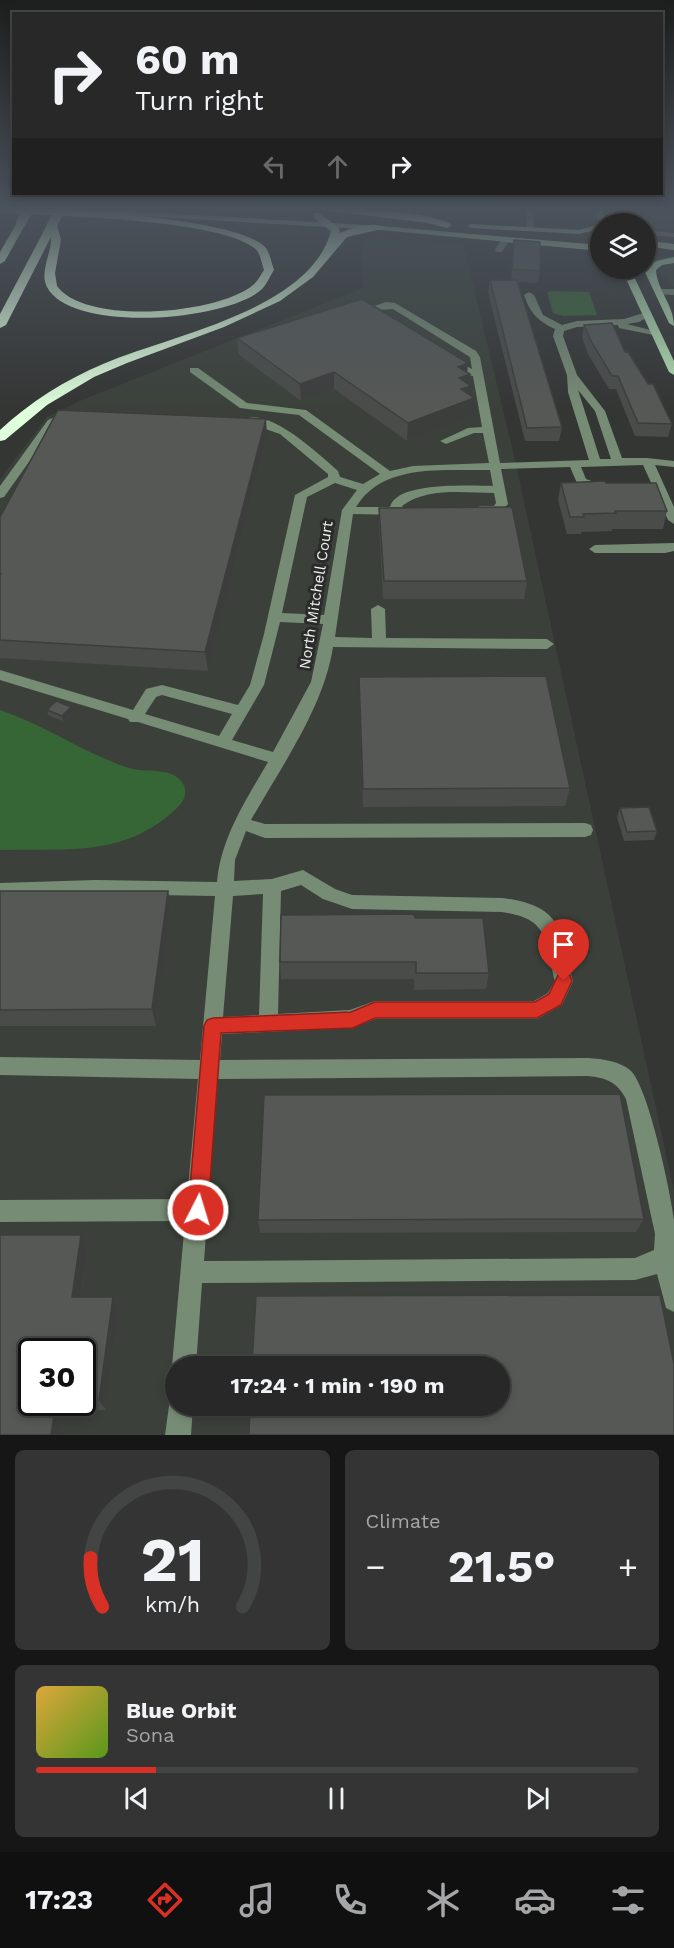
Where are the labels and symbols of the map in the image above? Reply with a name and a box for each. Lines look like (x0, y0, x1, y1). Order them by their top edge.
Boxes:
street label: North Mitchell Court (295, 519, 337, 670)
pin (538, 919, 589, 981)
position arrow (166, 1178, 230, 1242)
speed limit sign: 30 (18, 1338, 96, 1416)

